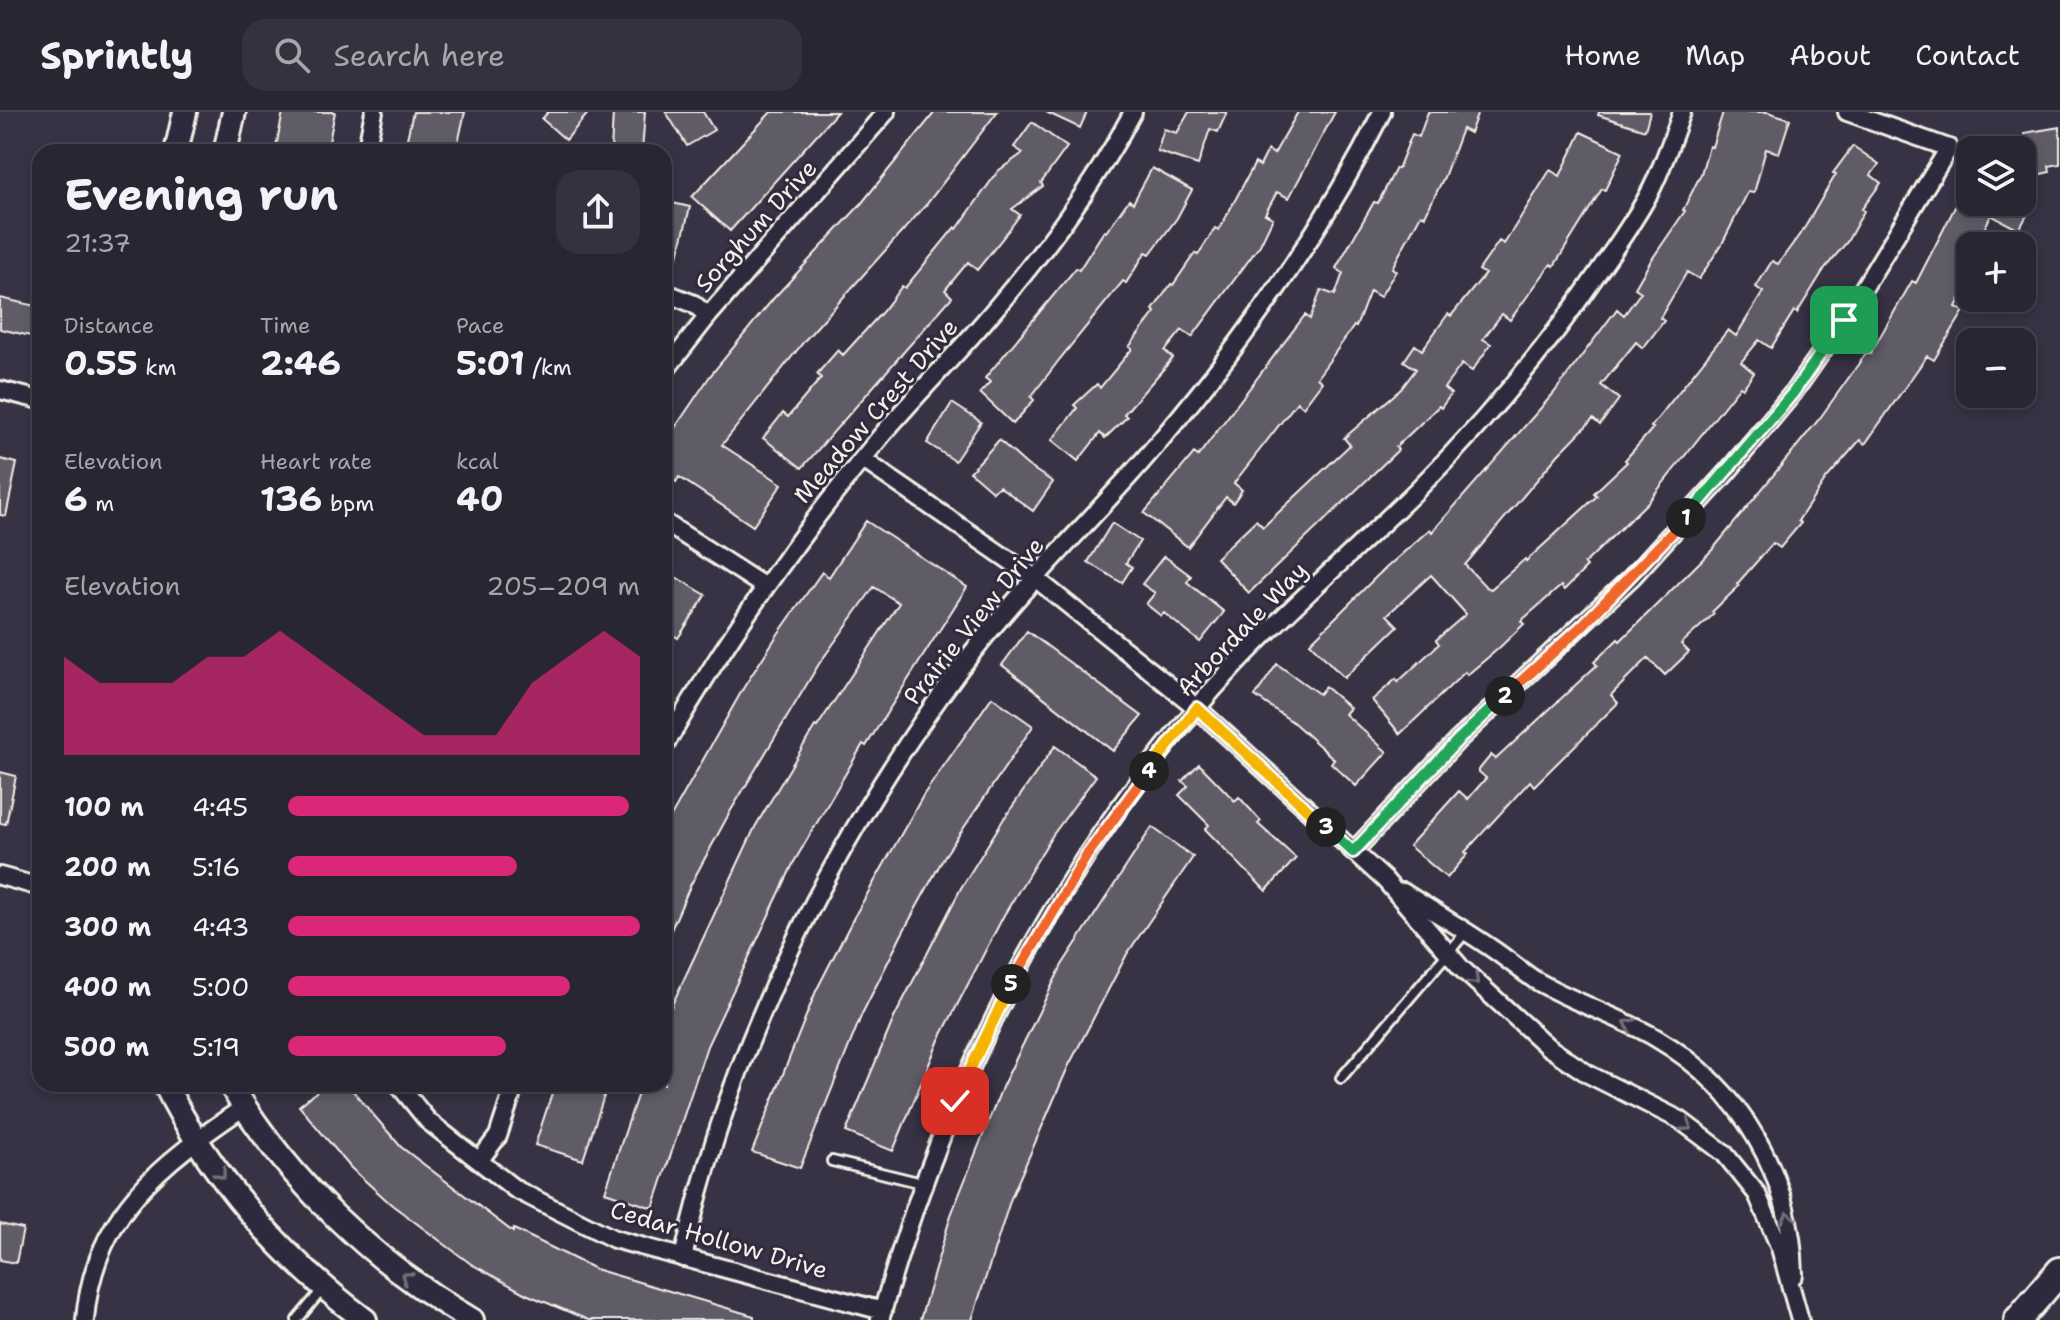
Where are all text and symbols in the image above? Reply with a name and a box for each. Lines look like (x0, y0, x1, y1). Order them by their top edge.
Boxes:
search box (242, 19, 802, 91)
text: Sprintly (40, 30, 194, 81)
icon: search (270, 33, 314, 77)
text: Search here (334, 35, 505, 76)
text: Home (1564, 36, 1641, 74)
text: Map (1685, 36, 1745, 74)
text: About (1789, 36, 1871, 74)
text: Contact (1915, 36, 2020, 74)
map controls (1956, 136, 2036, 408)
button: layers (1956, 136, 2036, 216)
street label: Sorghum Drive (688, 153, 824, 299)
text: Evening run (64, 165, 338, 224)
button: share (556, 170, 640, 254)
text: 21:37 (64, 225, 131, 260)
button: + (1956, 232, 2036, 312)
pin (1810, 286, 1878, 354)
icon: arrive (1822, 298, 1866, 342)
text: Distance (64, 311, 154, 340)
text: Time (260, 311, 310, 340)
text: Pace (456, 311, 504, 340)
street label: Meadow Crest Drive (787, 312, 965, 510)
button: − (1956, 328, 2036, 408)
text: 0.55 (64, 340, 138, 386)
text: 2:46 (260, 340, 341, 386)
text: 5:01 (456, 340, 525, 386)
text: km (138, 353, 176, 382)
text: /km (525, 353, 572, 382)
text: Elevation (64, 447, 162, 476)
text: Heart rate (260, 447, 372, 476)
text: kcal (456, 447, 499, 476)
text: 6 (64, 476, 88, 522)
text: 136 (260, 476, 322, 522)
text: 40 (456, 476, 504, 522)
text: m (88, 489, 114, 518)
text: bpm (322, 489, 374, 518)
pin: 1 (1666, 498, 1706, 538)
text: 1 (1681, 503, 1691, 532)
street label: Prairie View Drive (896, 531, 1052, 711)
street label: Arbordale Way (1169, 555, 1315, 703)
text: Elevation (64, 568, 180, 603)
text: 205–209 m (486, 568, 640, 603)
pin: 2 (1485, 676, 1525, 716)
text: 2 (1497, 681, 1513, 710)
pin: 4 (1129, 751, 1169, 791)
text: 4 (1141, 756, 1157, 785)
text: 100 m (64, 789, 144, 824)
text: 4:45 (192, 789, 248, 824)
pin: 3 (1306, 807, 1346, 847)
text: 3 (1318, 812, 1334, 841)
text: 200 m (64, 849, 151, 884)
text: 5:16 (192, 849, 240, 884)
text: 300 m (64, 909, 151, 944)
text: 4:43 (192, 909, 249, 944)
pin: 5 (991, 964, 1031, 1004)
text: 400 m (64, 969, 151, 1004)
text: 5:00 (192, 969, 249, 1004)
text: 5 (1004, 969, 1018, 998)
one-way arrow (1465, 971, 1479, 986)
one-way arrow (1622, 1018, 1637, 1034)
text: 500 m (64, 1029, 149, 1064)
text: 5:19 (192, 1029, 240, 1064)
pin (921, 1067, 989, 1135)
icon: check (933, 1079, 977, 1123)
one-way arrow (1679, 1116, 1693, 1131)
one-way arrow (211, 1165, 225, 1180)
street label: Cedar Hollow Drive (606, 1194, 832, 1286)
one-way arrow (1780, 1211, 1797, 1224)
one-way arrow (401, 1273, 415, 1287)

